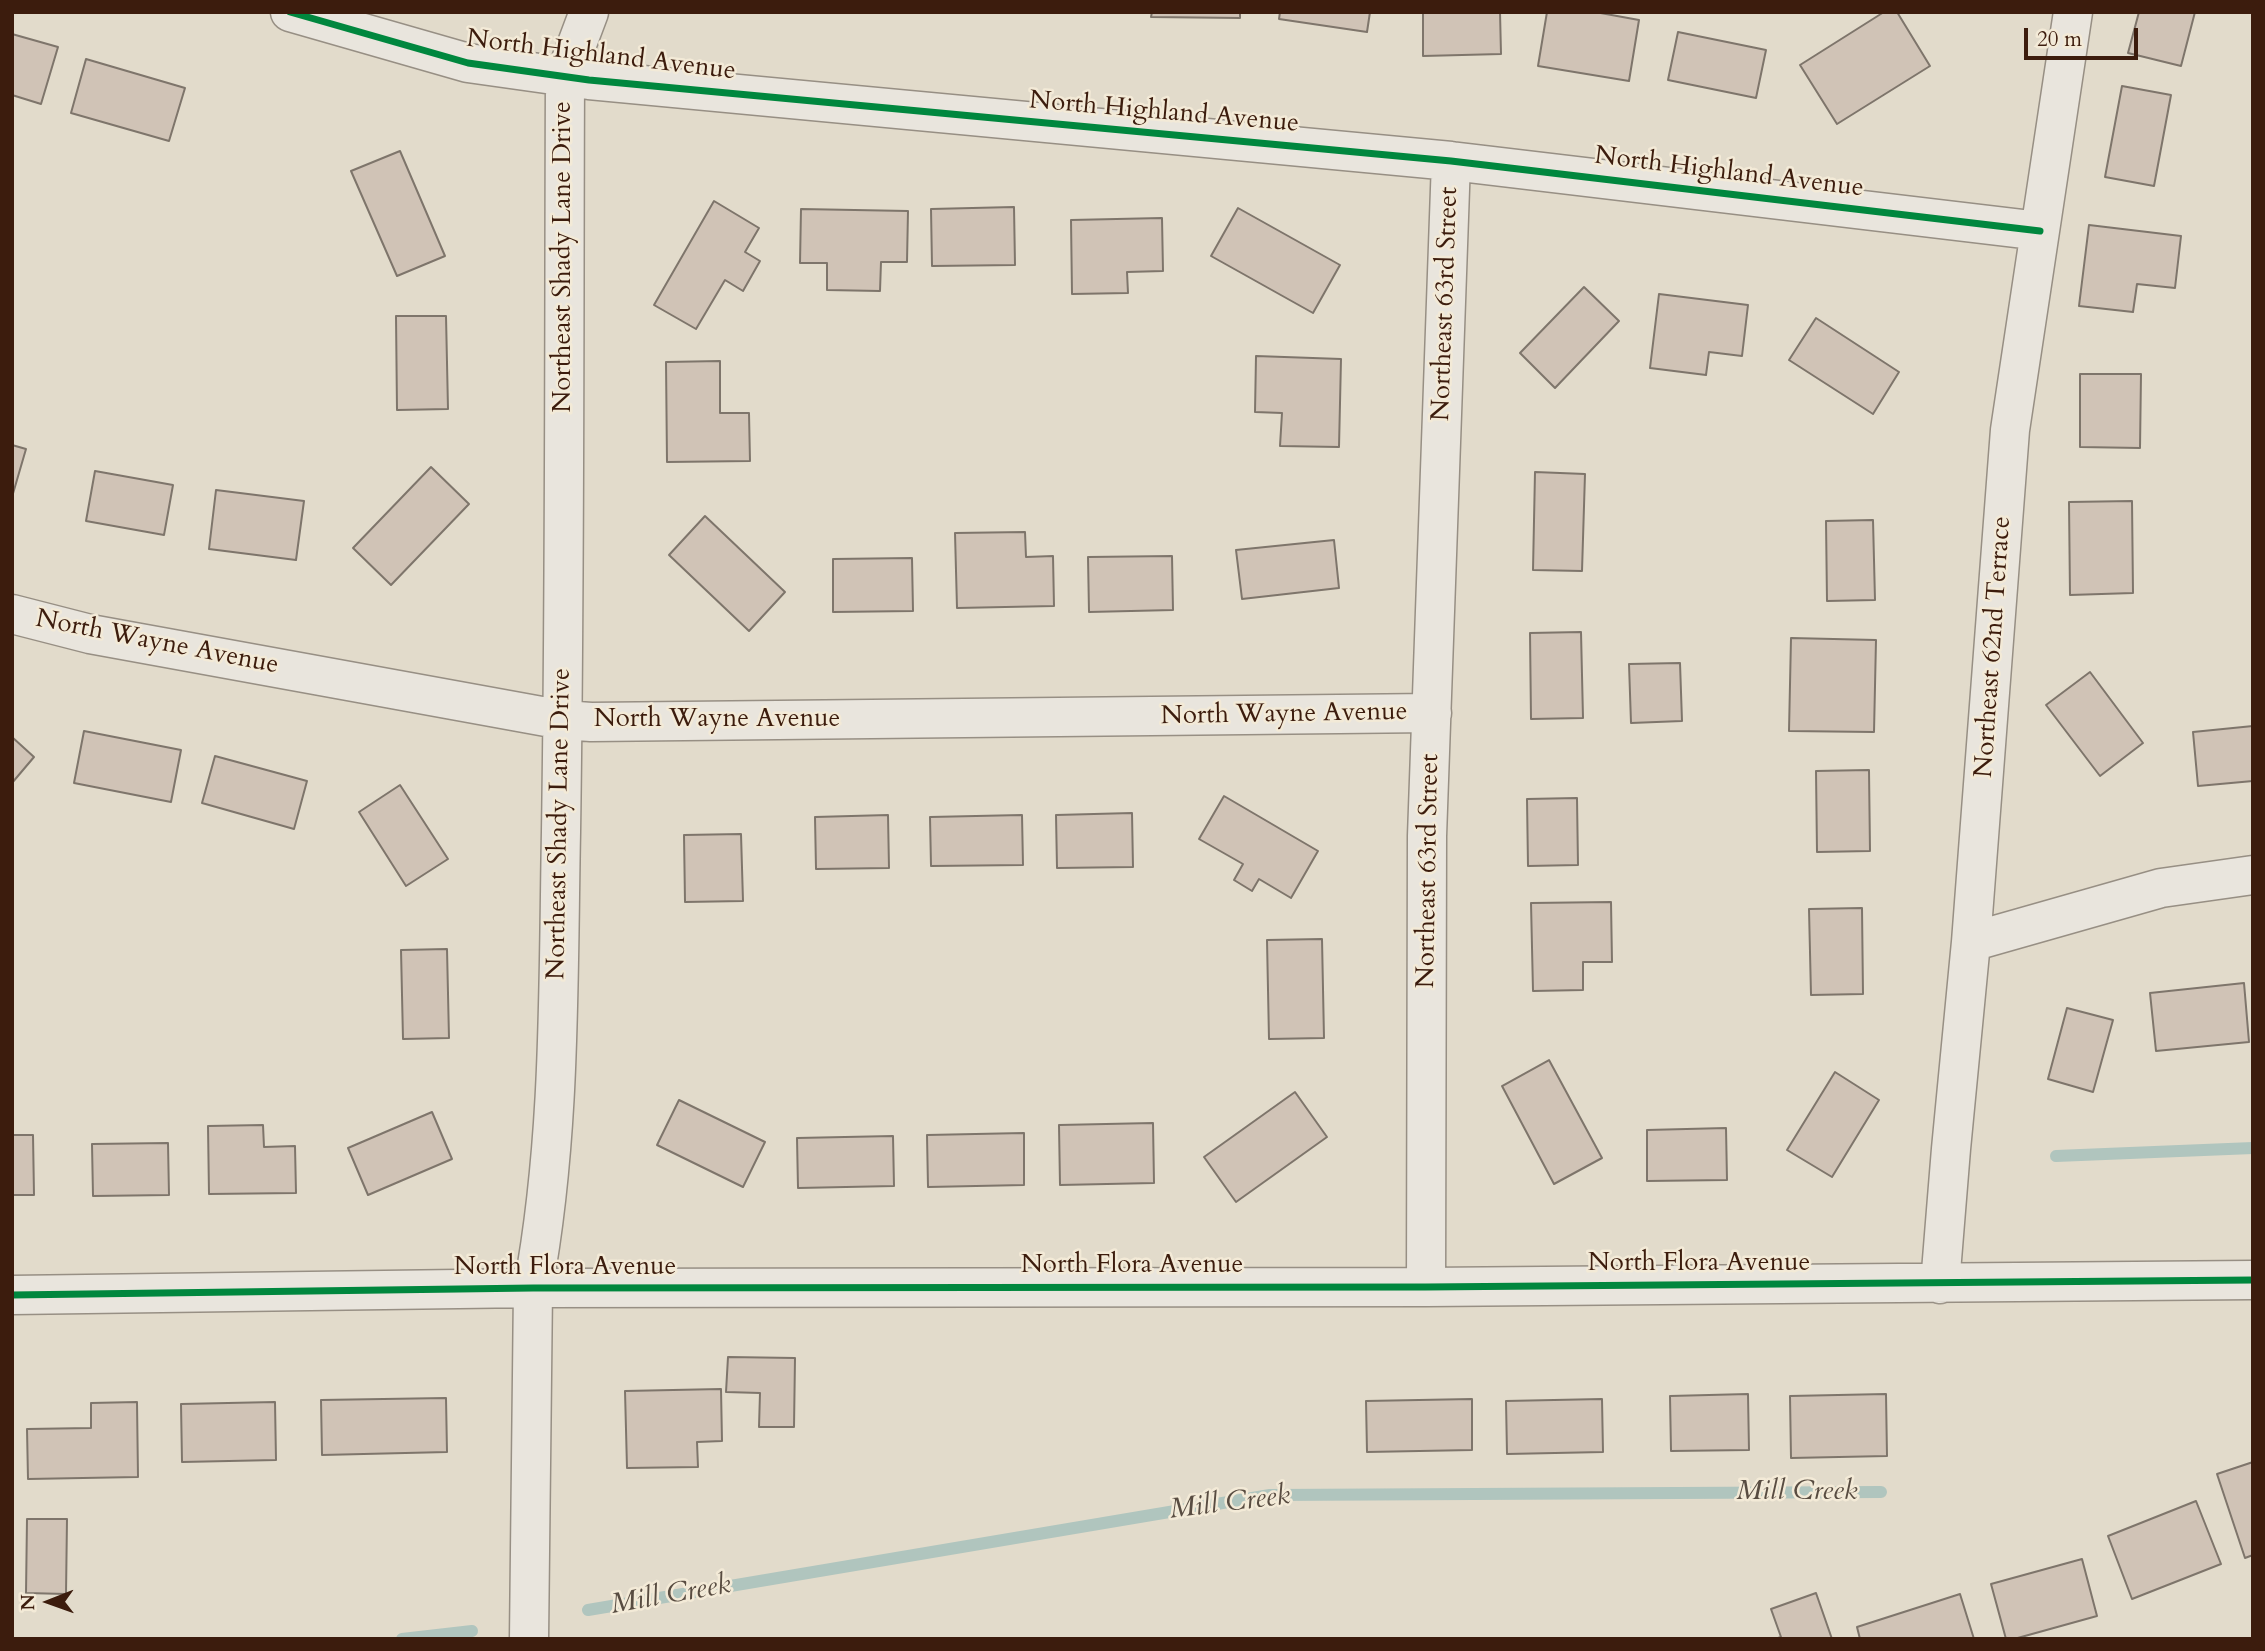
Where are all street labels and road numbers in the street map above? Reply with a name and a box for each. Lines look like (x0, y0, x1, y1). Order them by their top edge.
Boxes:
street label: North Highland Avenue (465, 24, 737, 88)
street label: North Highland Avenue (1028, 86, 1300, 140)
street label: Northeast Shady Lane Drive (548, 101, 580, 413)
street label: North Highland Avenue (1593, 141, 1865, 205)
street label: Northeast 63rd Street (1426, 186, 1466, 422)
street label: Northeast 62nd Terrace (1969, 515, 2019, 779)
street label: North Wayne Avenue (33, 604, 281, 682)
street label: Northeast Shady Lane Drive (542, 668, 578, 980)
street label: North Wayne Avenue (1160, 697, 1408, 733)
street label: North Wayne Avenue (594, 704, 840, 736)
street label: Northeast 63rd Street (1411, 753, 1447, 989)
street label: North Flora Avenue (1588, 1248, 1810, 1280)
street label: North Flora Avenue (1021, 1250, 1243, 1282)
street label: North Flora Avenue (454, 1252, 676, 1284)

